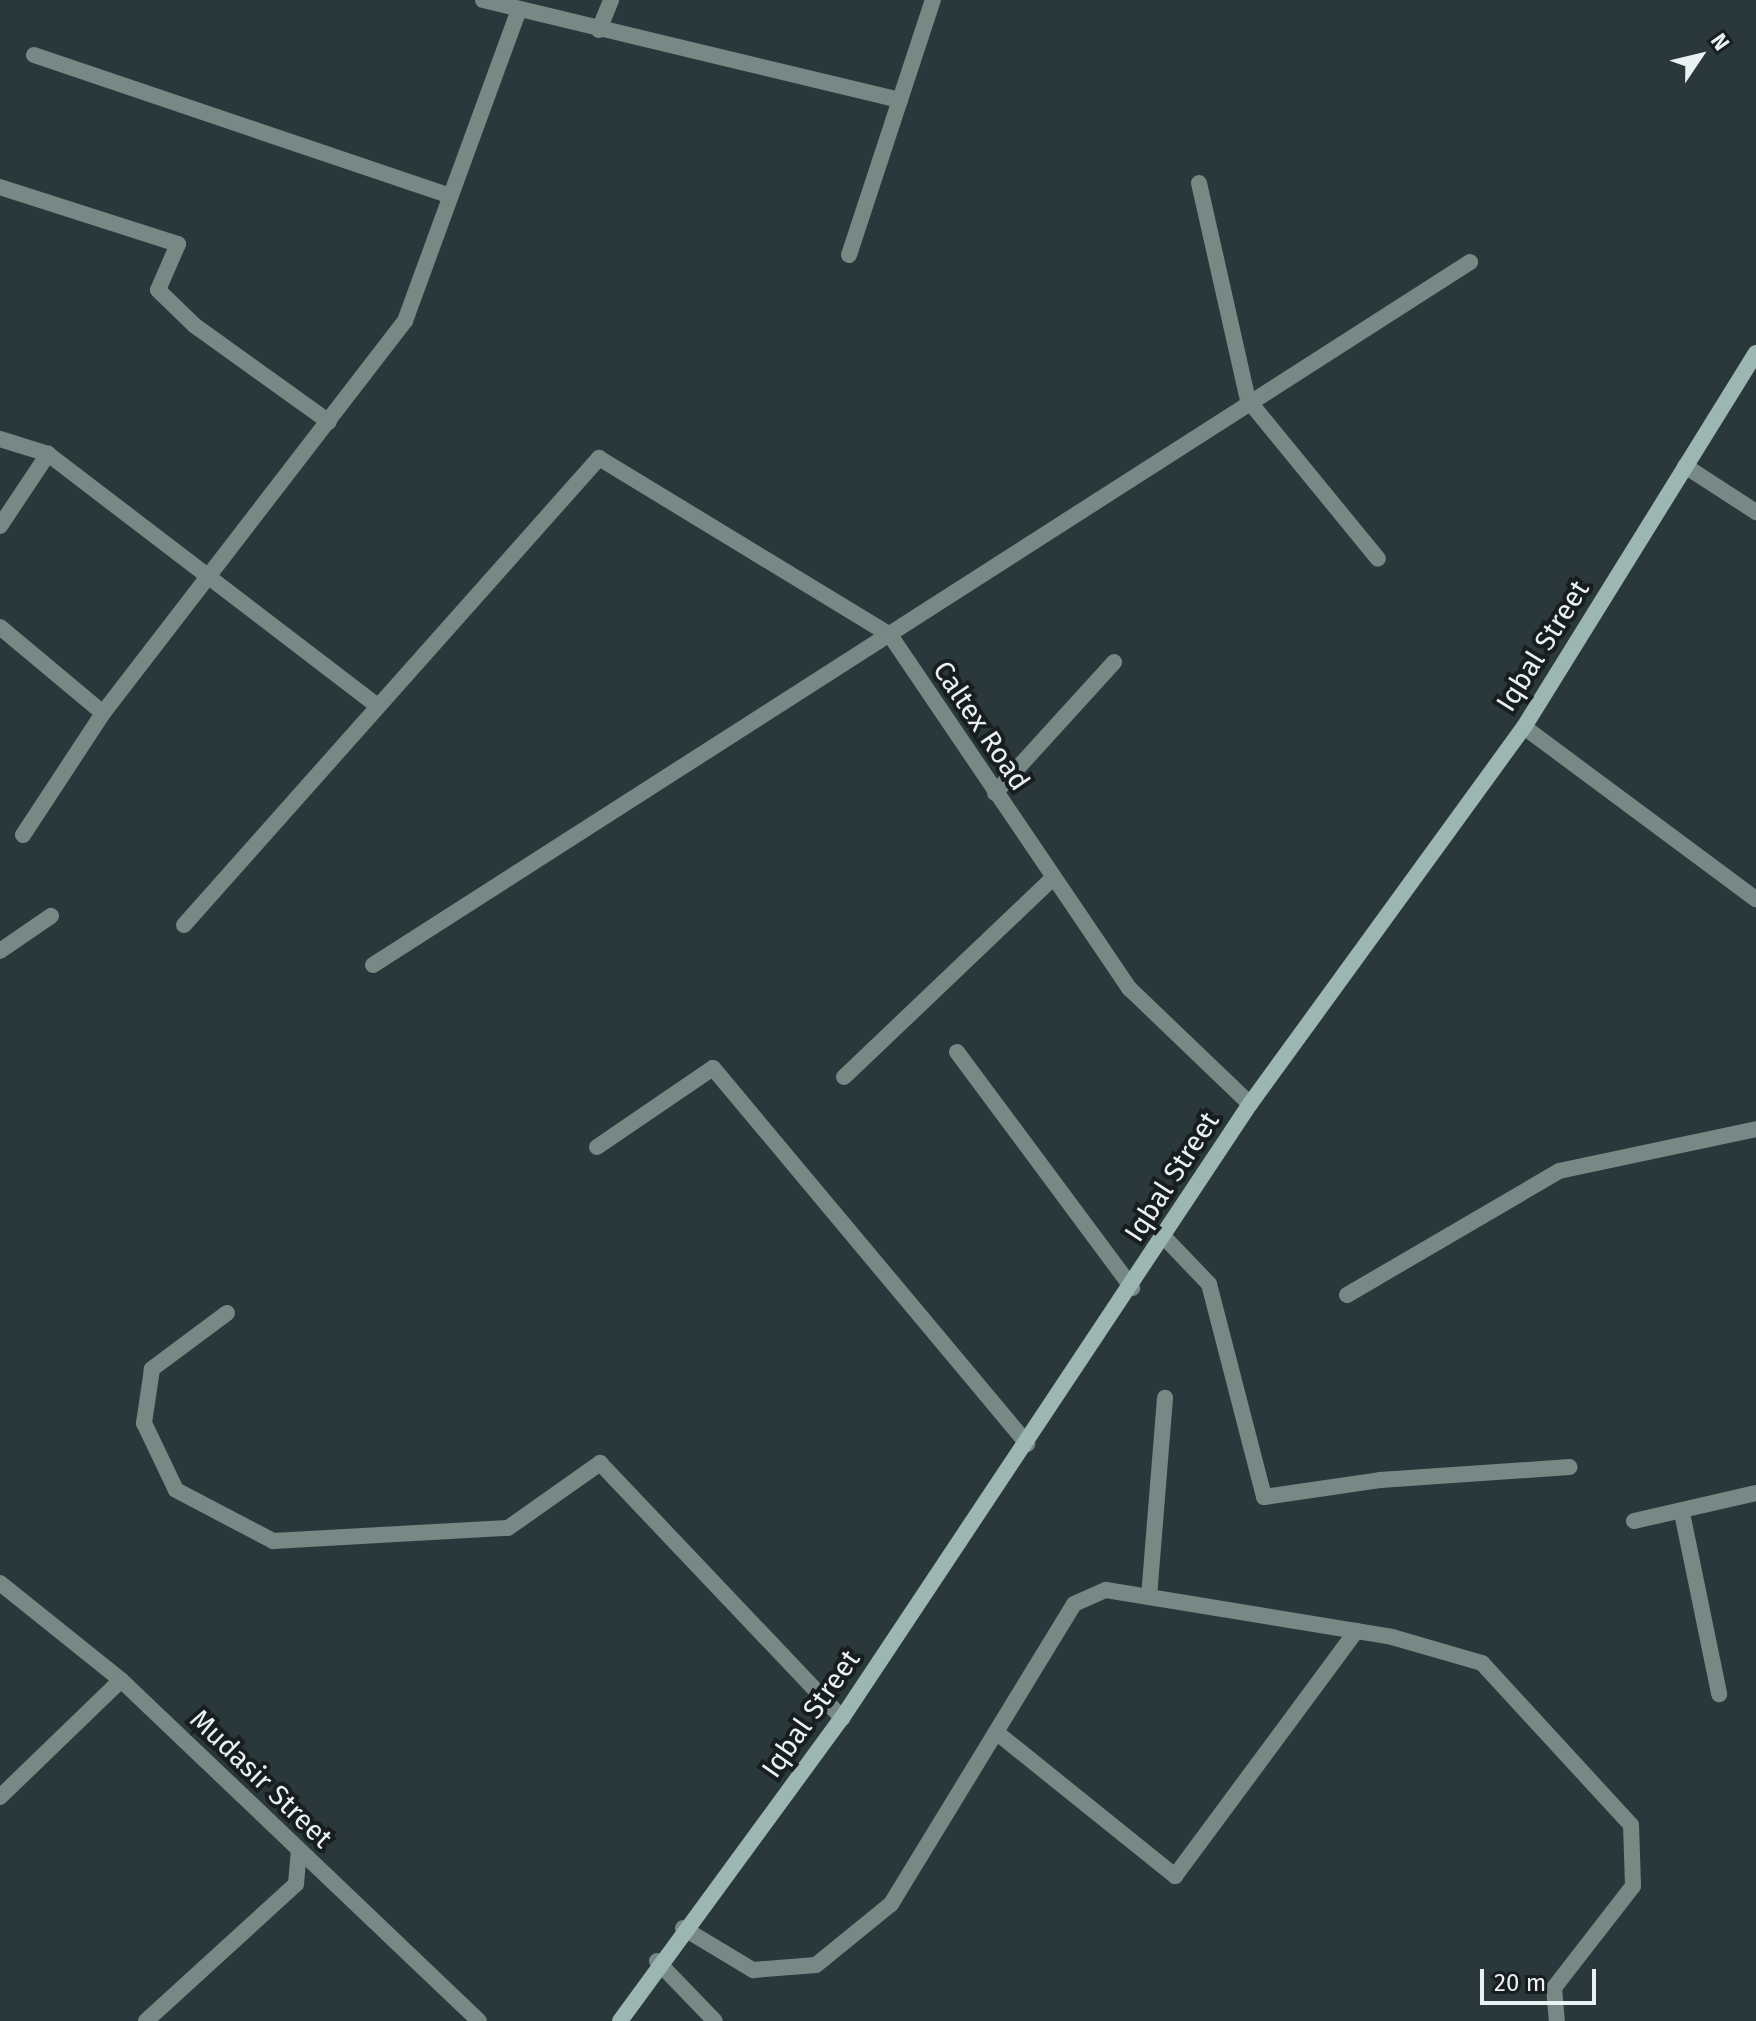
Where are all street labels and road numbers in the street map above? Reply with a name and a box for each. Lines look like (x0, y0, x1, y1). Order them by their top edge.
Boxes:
street label: Iqbal Street (1490, 574, 1596, 718)
street label: Caltex Road (925, 655, 1037, 797)
street label: Iqbal Street (1118, 1106, 1226, 1248)
street label: Iqbal Street (755, 1644, 867, 1784)
street label: Mudasir Street (183, 1703, 339, 1855)

